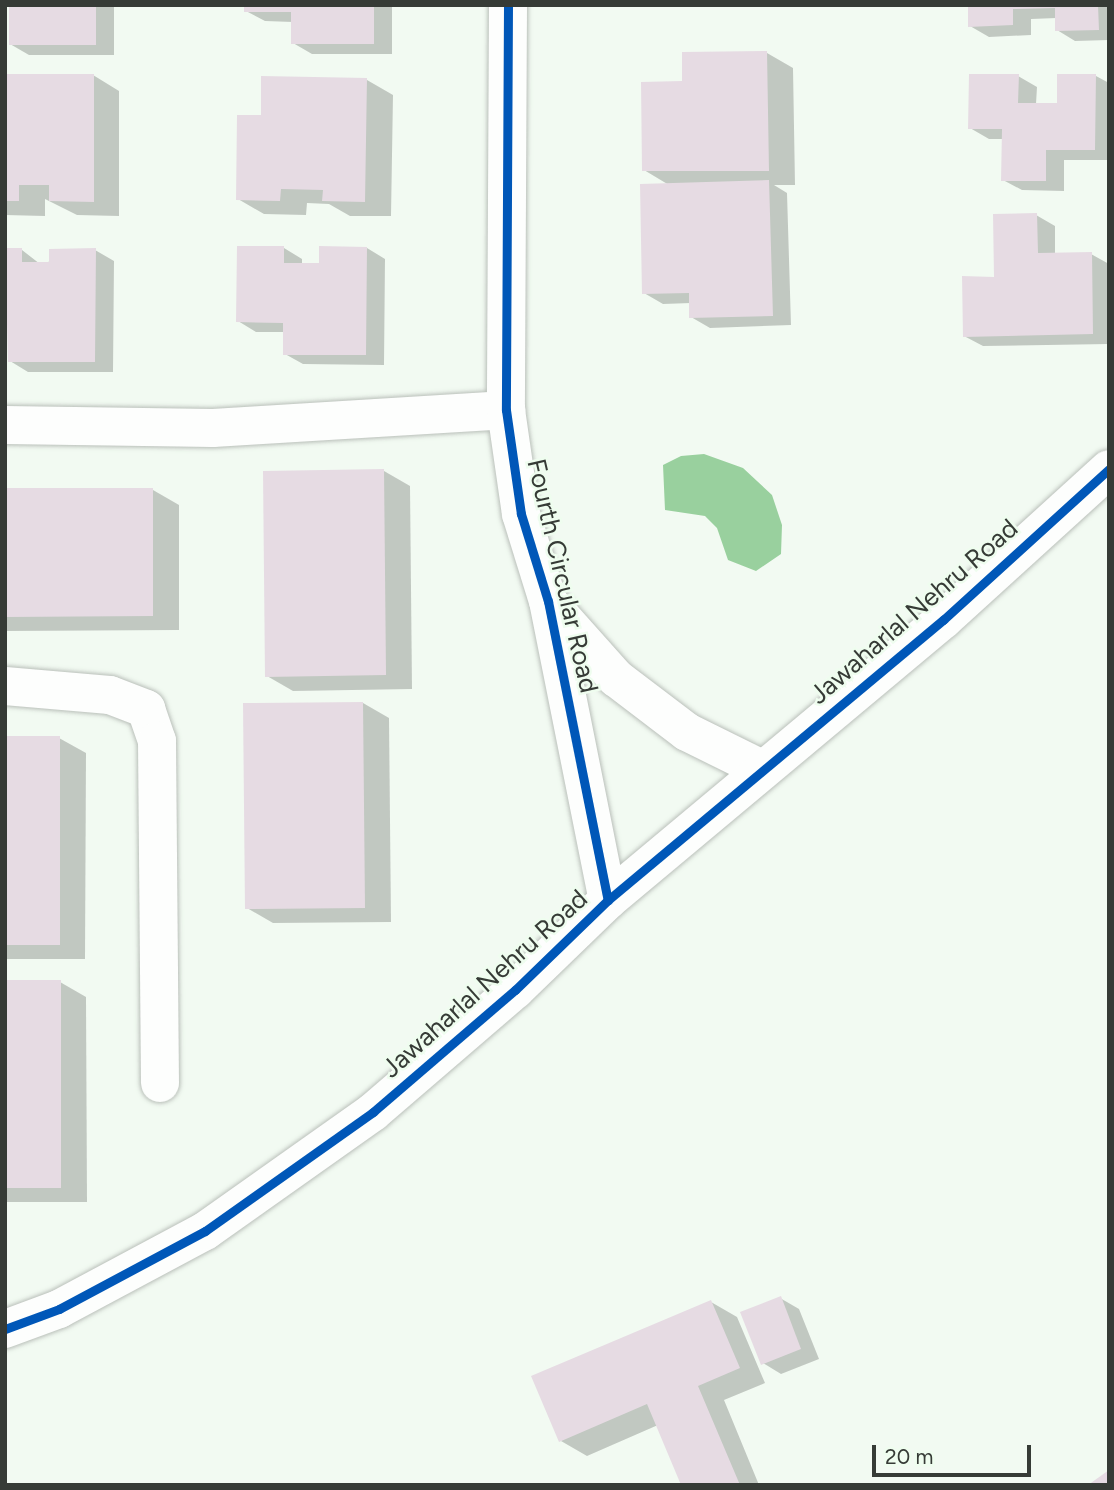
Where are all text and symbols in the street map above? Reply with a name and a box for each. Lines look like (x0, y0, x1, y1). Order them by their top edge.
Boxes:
street label: Fourth Circular Road (520, 456, 604, 696)
street label: Jawaharlal Nehru Road (803, 513, 1025, 711)
street label: Jawaharlal Nehru Road (376, 883, 594, 1085)
scale bar (876, 1430, 1035, 1474)
text: 20 m (885, 1444, 933, 1469)

